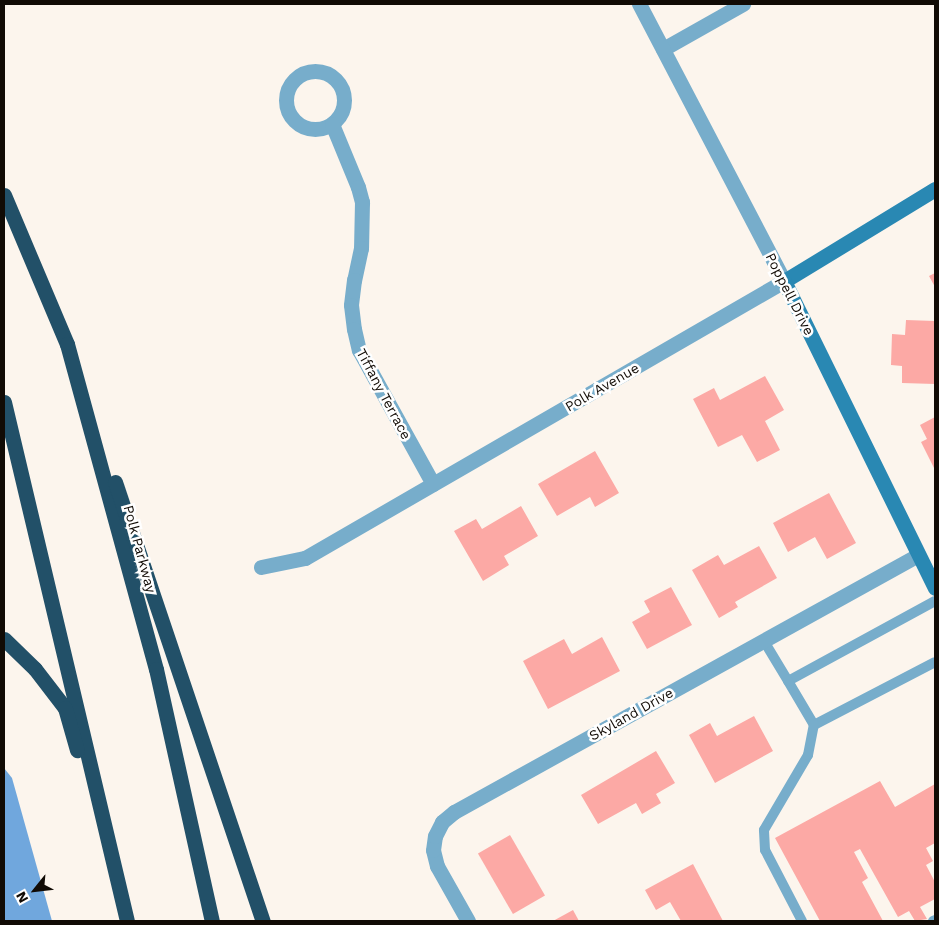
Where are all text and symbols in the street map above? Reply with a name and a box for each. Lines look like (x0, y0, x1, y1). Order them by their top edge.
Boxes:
street label: Poppell Drive (762, 250, 818, 338)
street label: Tiffany Terrace (353, 345, 415, 443)
street label: Polk Avenue (562, 359, 642, 415)
street label: Polk Parkway (120, 503, 160, 595)
street label: Skyland Drive (586, 684, 676, 744)
north arrow (10, 865, 60, 915)
text: N (12, 889, 31, 906)

